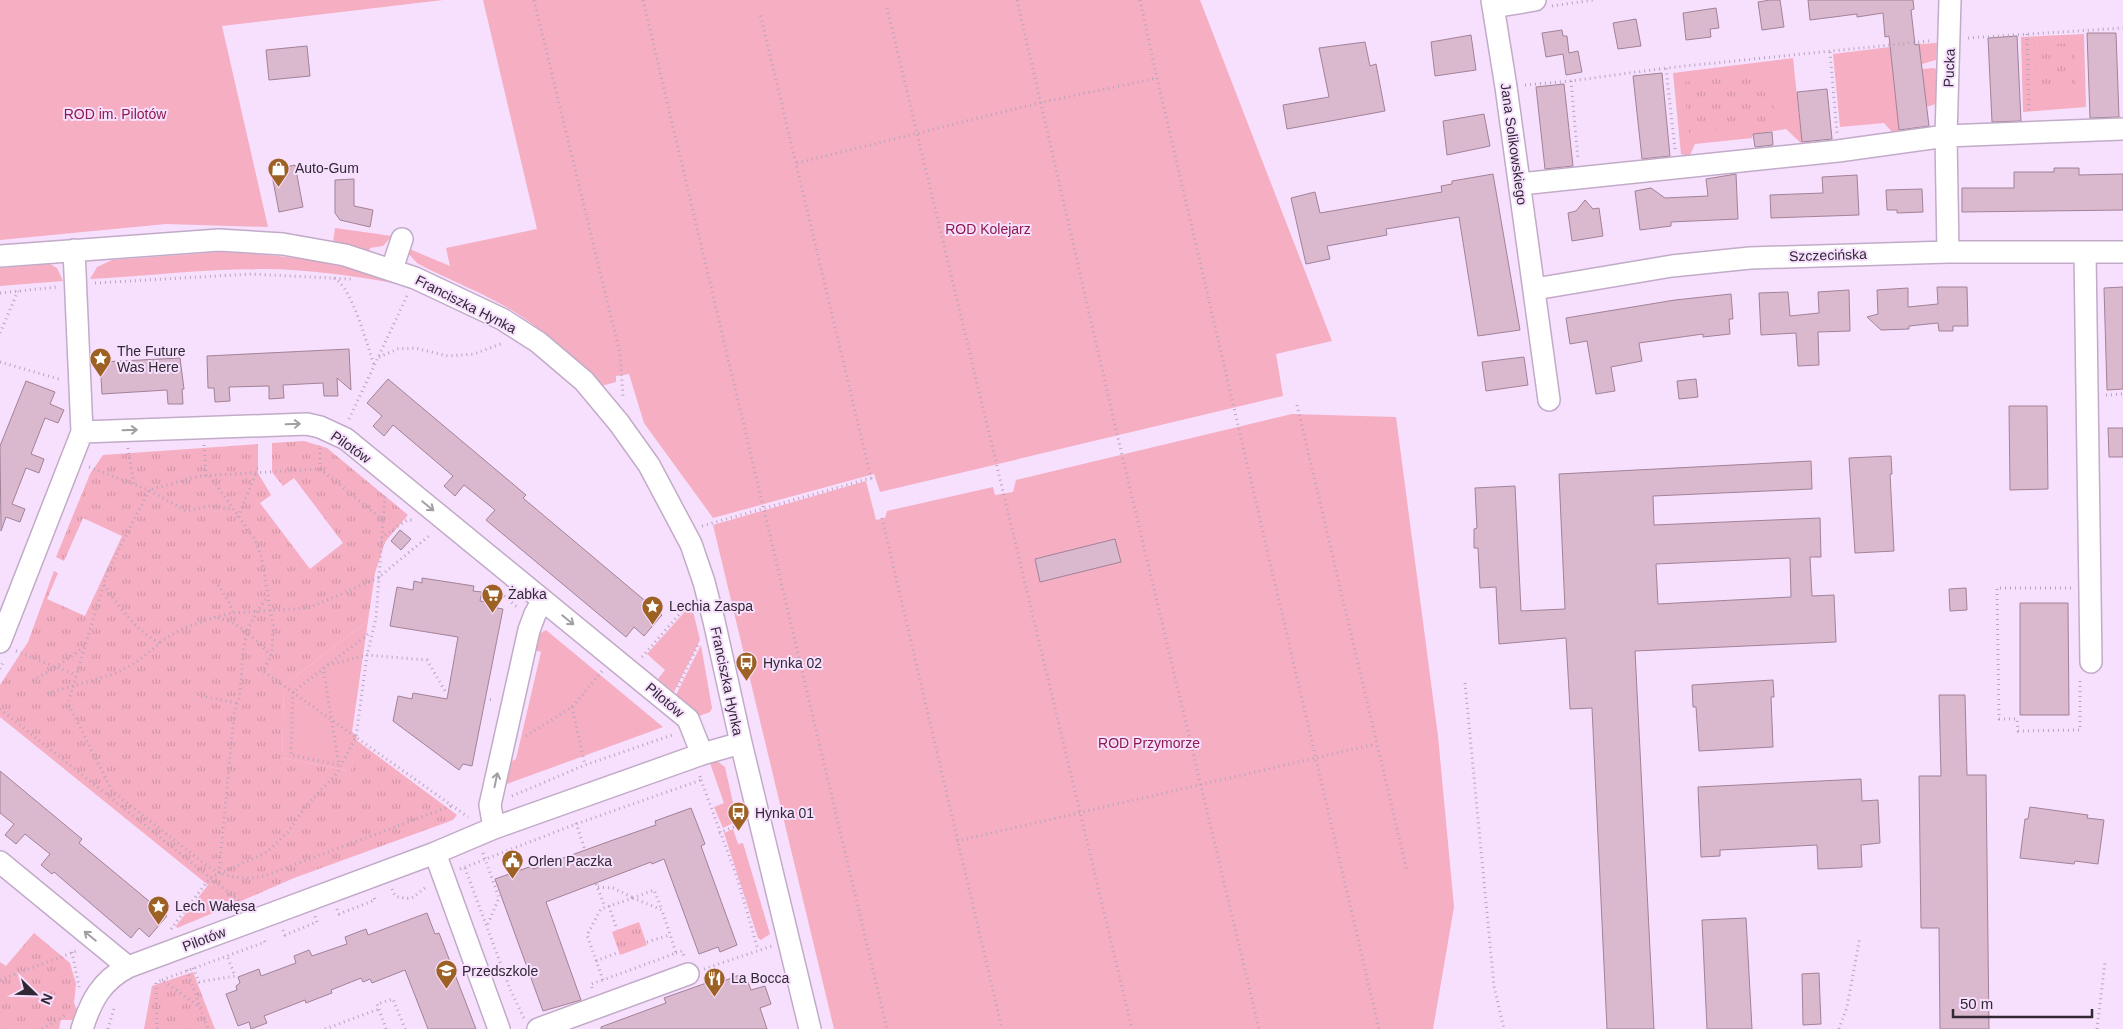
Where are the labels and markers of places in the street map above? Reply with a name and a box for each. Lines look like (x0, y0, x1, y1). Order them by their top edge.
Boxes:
shop icon: Auto-Gum (267, 156, 291, 187)
place label: Auto-Gum (295, 160, 359, 176)
place label: The Future Was Here (117, 343, 186, 375)
place icon: The Future Was Here (89, 347, 113, 378)
supermarket icon: Żabka (480, 582, 504, 613)
place label: Żabka (508, 585, 547, 602)
place icon: Lechia Zaspa (641, 594, 665, 625)
place label: Lechia Zaspa (669, 598, 753, 614)
bus stop icon: Hynka 02 (735, 651, 759, 682)
place label: Hynka 02 (763, 655, 822, 671)
bus stop icon: Hynka 01 (727, 801, 751, 832)
place label: Hynka 01 (755, 805, 814, 821)
public building icon: Orlen Paczka (500, 849, 524, 880)
place label: Orlen Paczka (528, 853, 612, 869)
place icon: Lech Wałęsa (147, 894, 171, 925)
place label: Lech Wałęsa (175, 898, 256, 914)
school or university icon: Przedszkole (434, 959, 458, 990)
place label: Przedszkole (462, 963, 538, 979)
restaurant icon: La Bocca (703, 966, 727, 997)
place label: La Bocca (731, 970, 790, 986)

